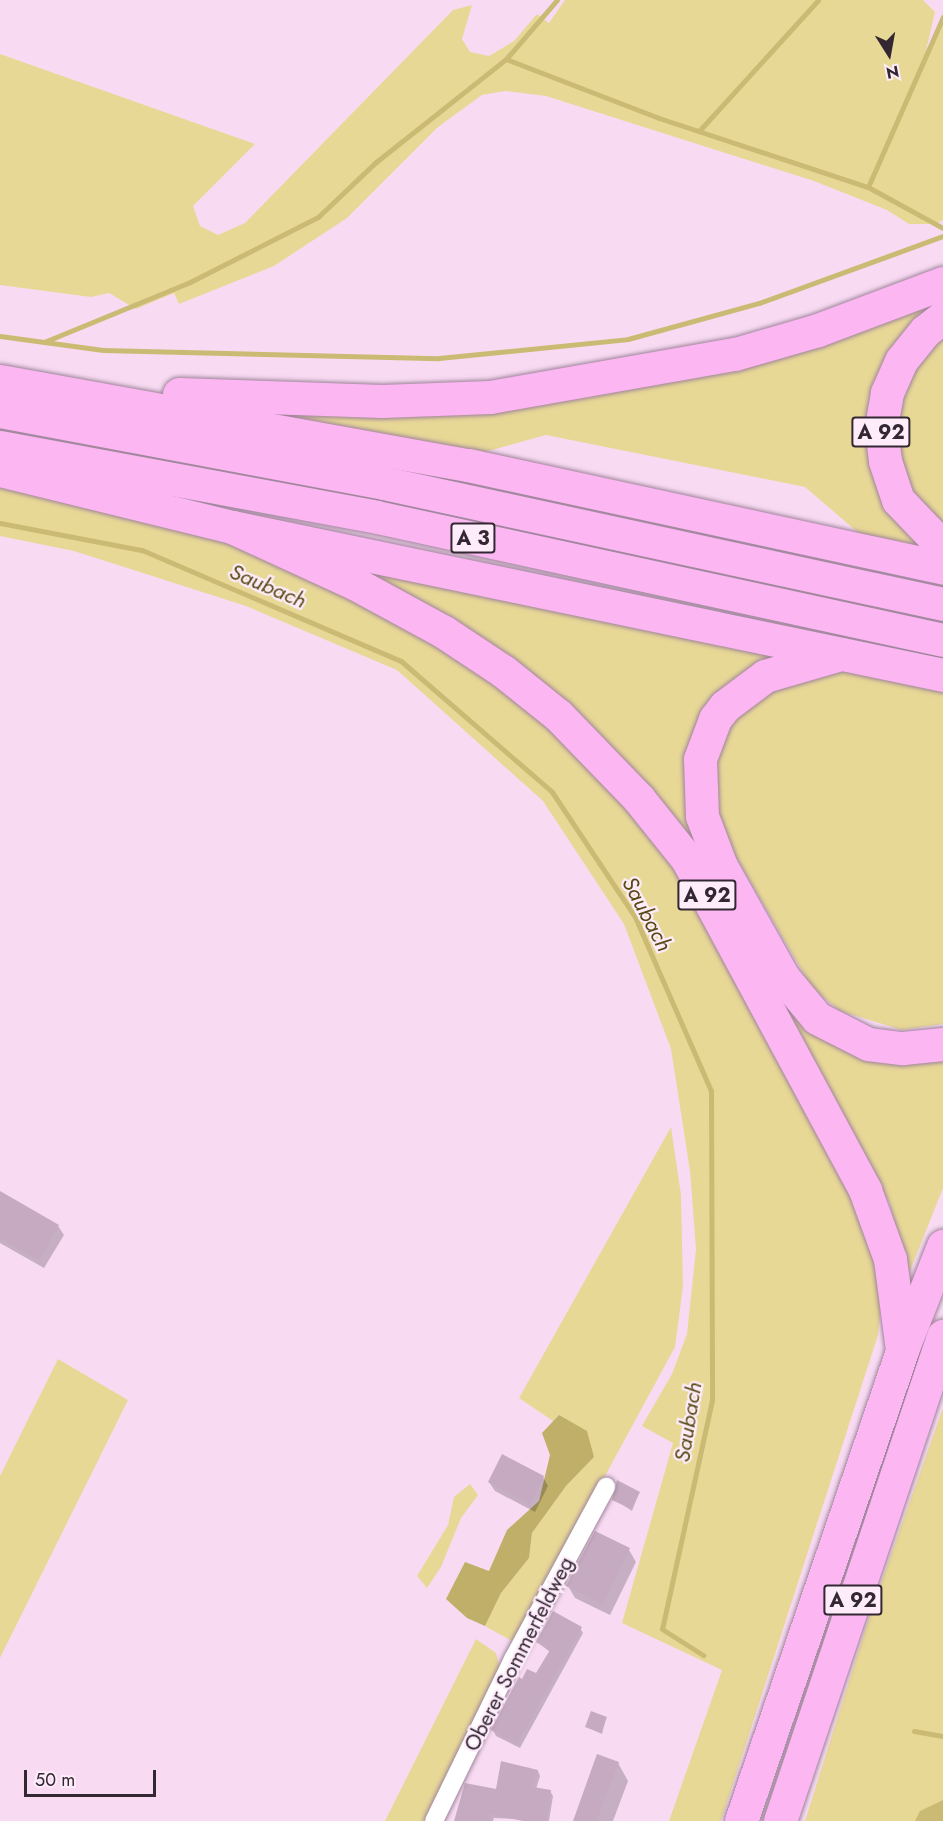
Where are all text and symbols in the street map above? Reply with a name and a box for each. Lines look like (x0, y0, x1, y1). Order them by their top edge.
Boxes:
north arrow (859, 24, 919, 84)
text: N (884, 60, 901, 85)
road number: A 92 (851, 415, 911, 449)
road number: A 3 (449, 521, 497, 555)
water label: Saubach (226, 558, 310, 614)
water label: Saubach (616, 872, 678, 956)
road number: A 92 (677, 878, 737, 912)
water label: Saubach (669, 1380, 707, 1464)
street label: Oberer Sommerfeldweg (459, 1553, 579, 1755)
road number: A 92 (823, 1583, 883, 1617)
scale bar (27, 1758, 159, 1796)
text: 50 m (35, 1767, 75, 1793)

